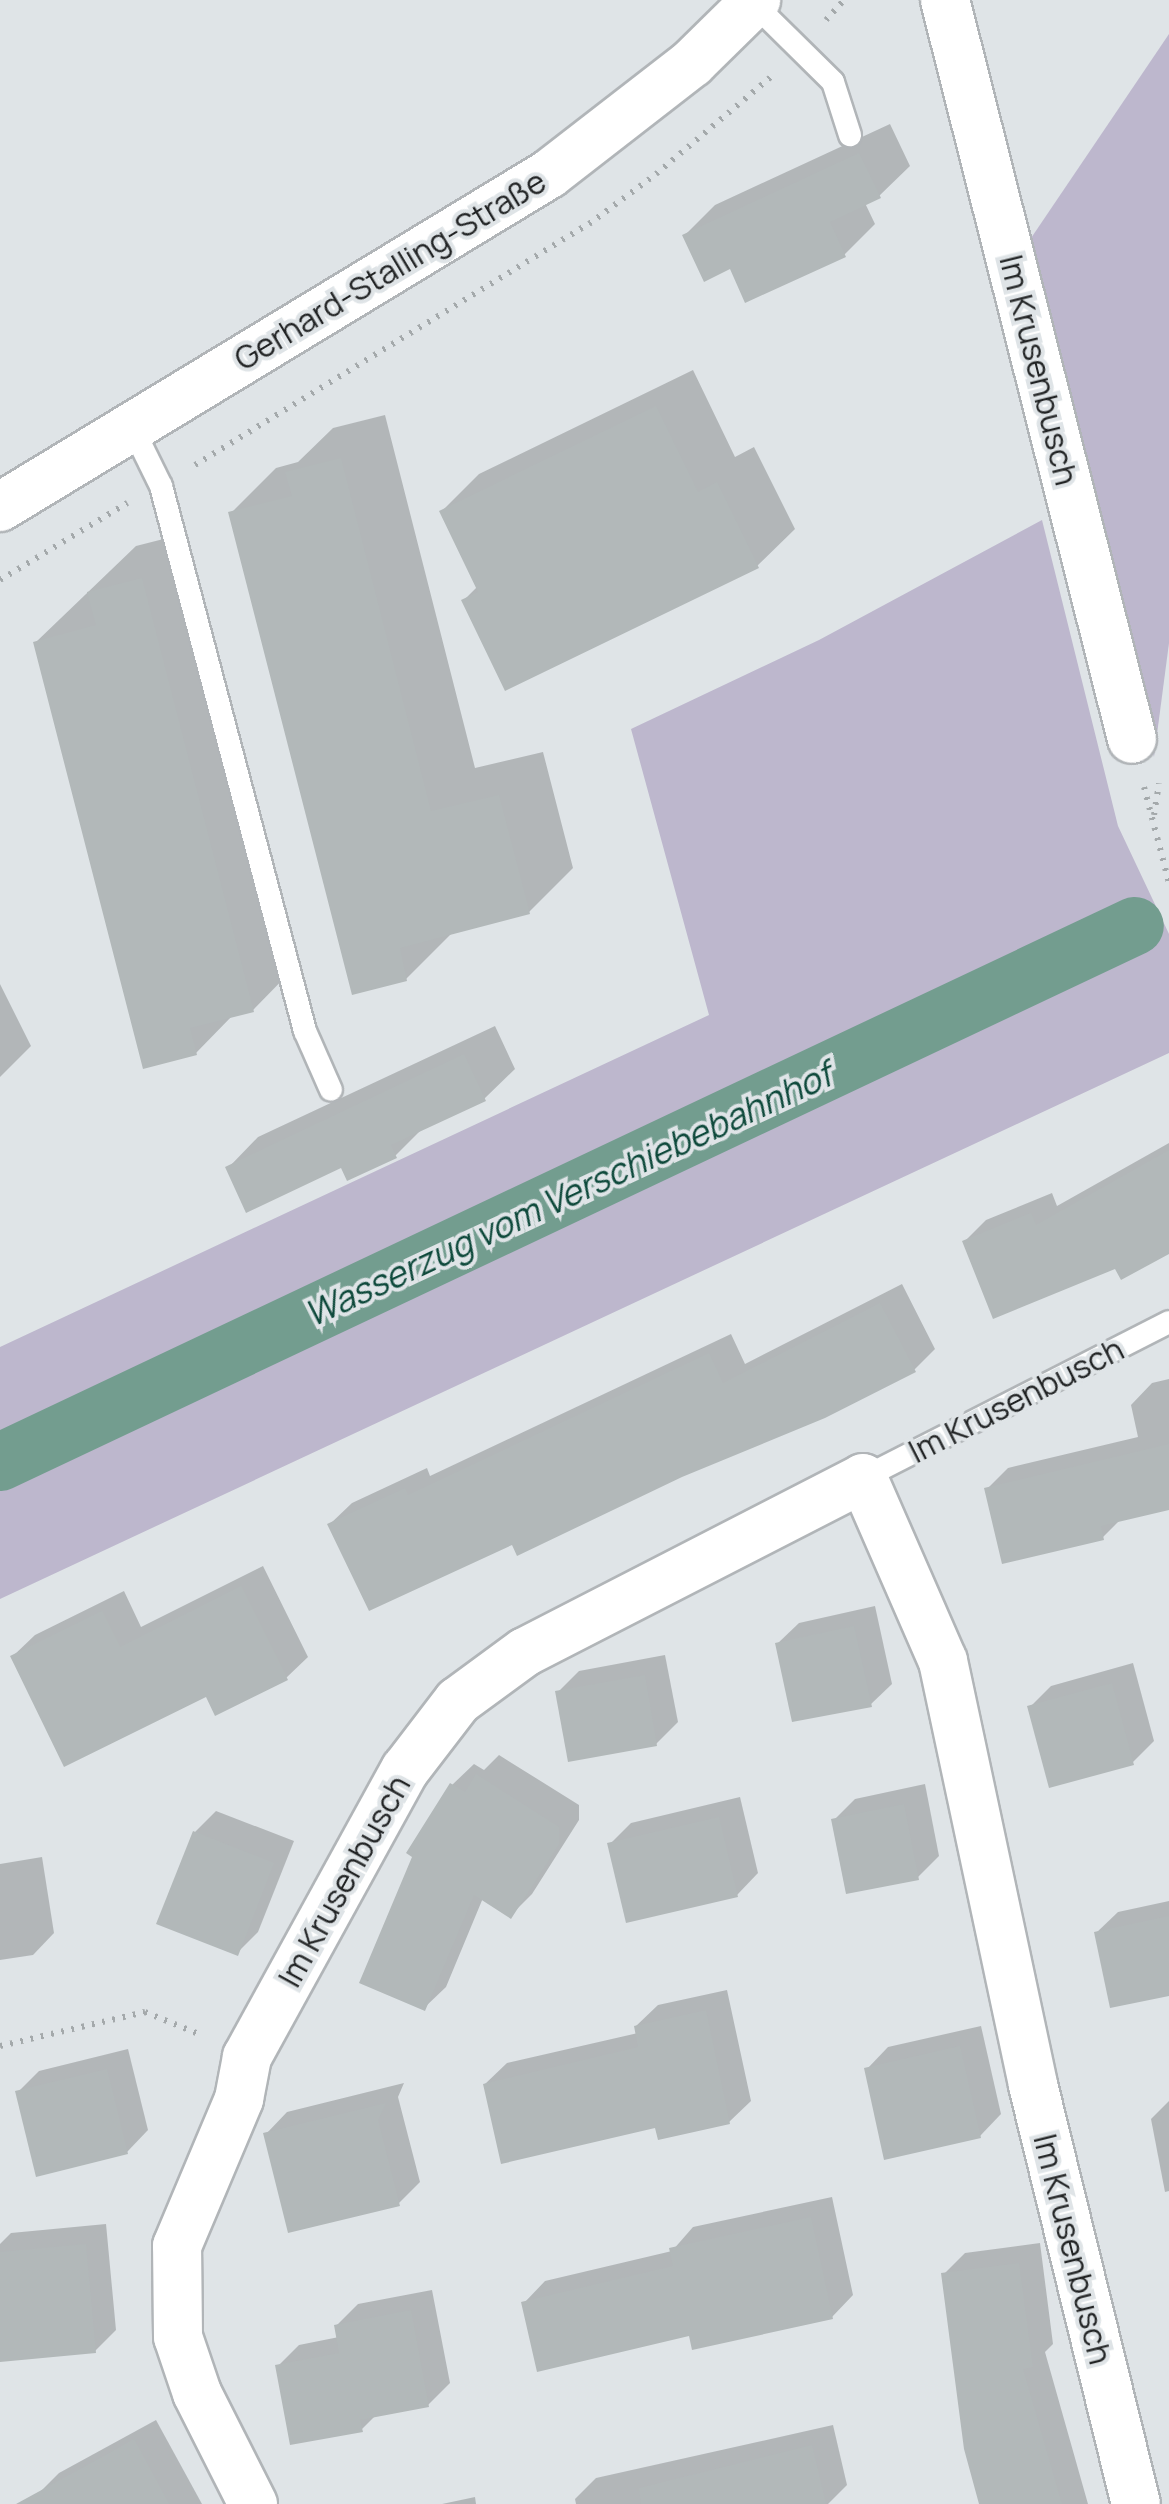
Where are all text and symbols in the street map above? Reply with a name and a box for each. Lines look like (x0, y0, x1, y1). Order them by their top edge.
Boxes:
street label: Gerhard-Stalling-Straße (227, 162, 553, 378)
street label: Im Krusenbusch (992, 251, 1086, 489)
water label: Wasserzug vom Verschiebebahnhof (298, 1053, 838, 1335)
street label: Im Krusenbusch (902, 1329, 1130, 1471)
street label: Im Krusenbusch (270, 1768, 418, 1994)
street label: Im Krusenbusch (1026, 2130, 1120, 2368)

